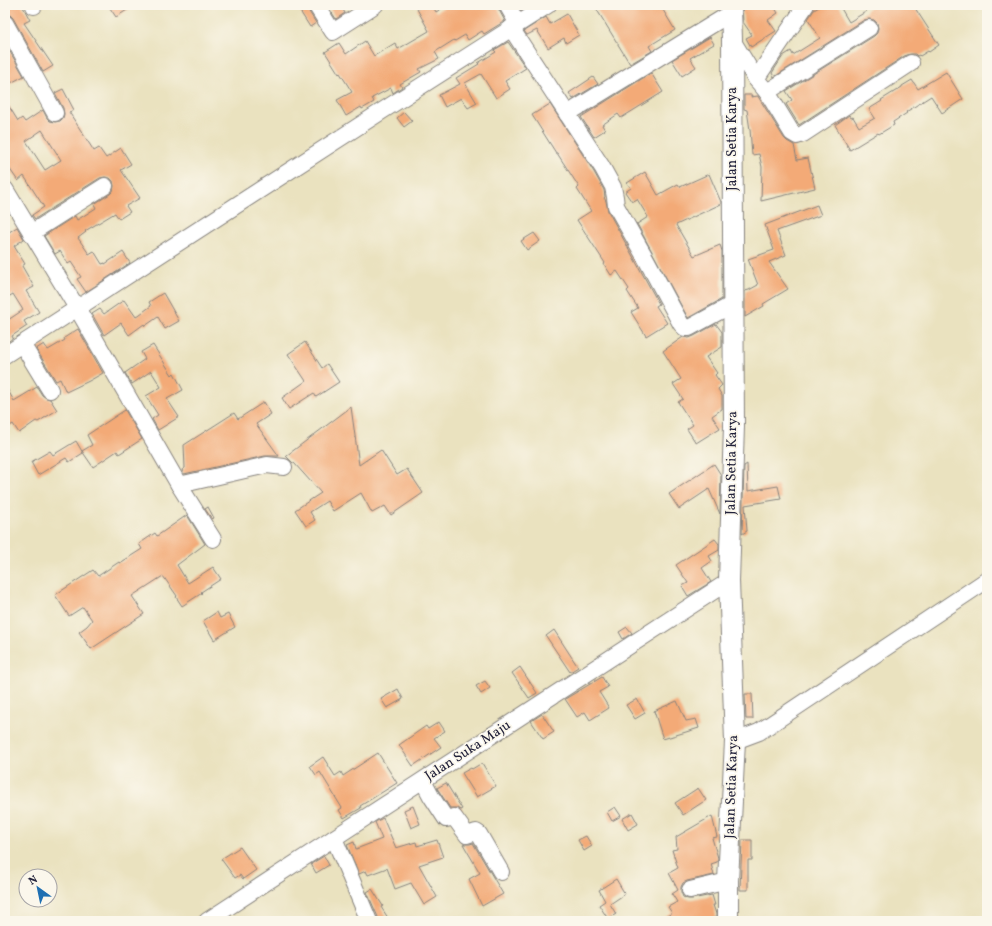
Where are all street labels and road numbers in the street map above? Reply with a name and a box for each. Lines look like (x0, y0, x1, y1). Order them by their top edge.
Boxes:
street label: Jalan Setia Karya (723, 87, 742, 191)
street label: Jalan Setia Karya (722, 411, 742, 515)
street label: Jalan Suka Maju (421, 716, 515, 786)
street label: Jalan Setia Karya (721, 735, 743, 839)

